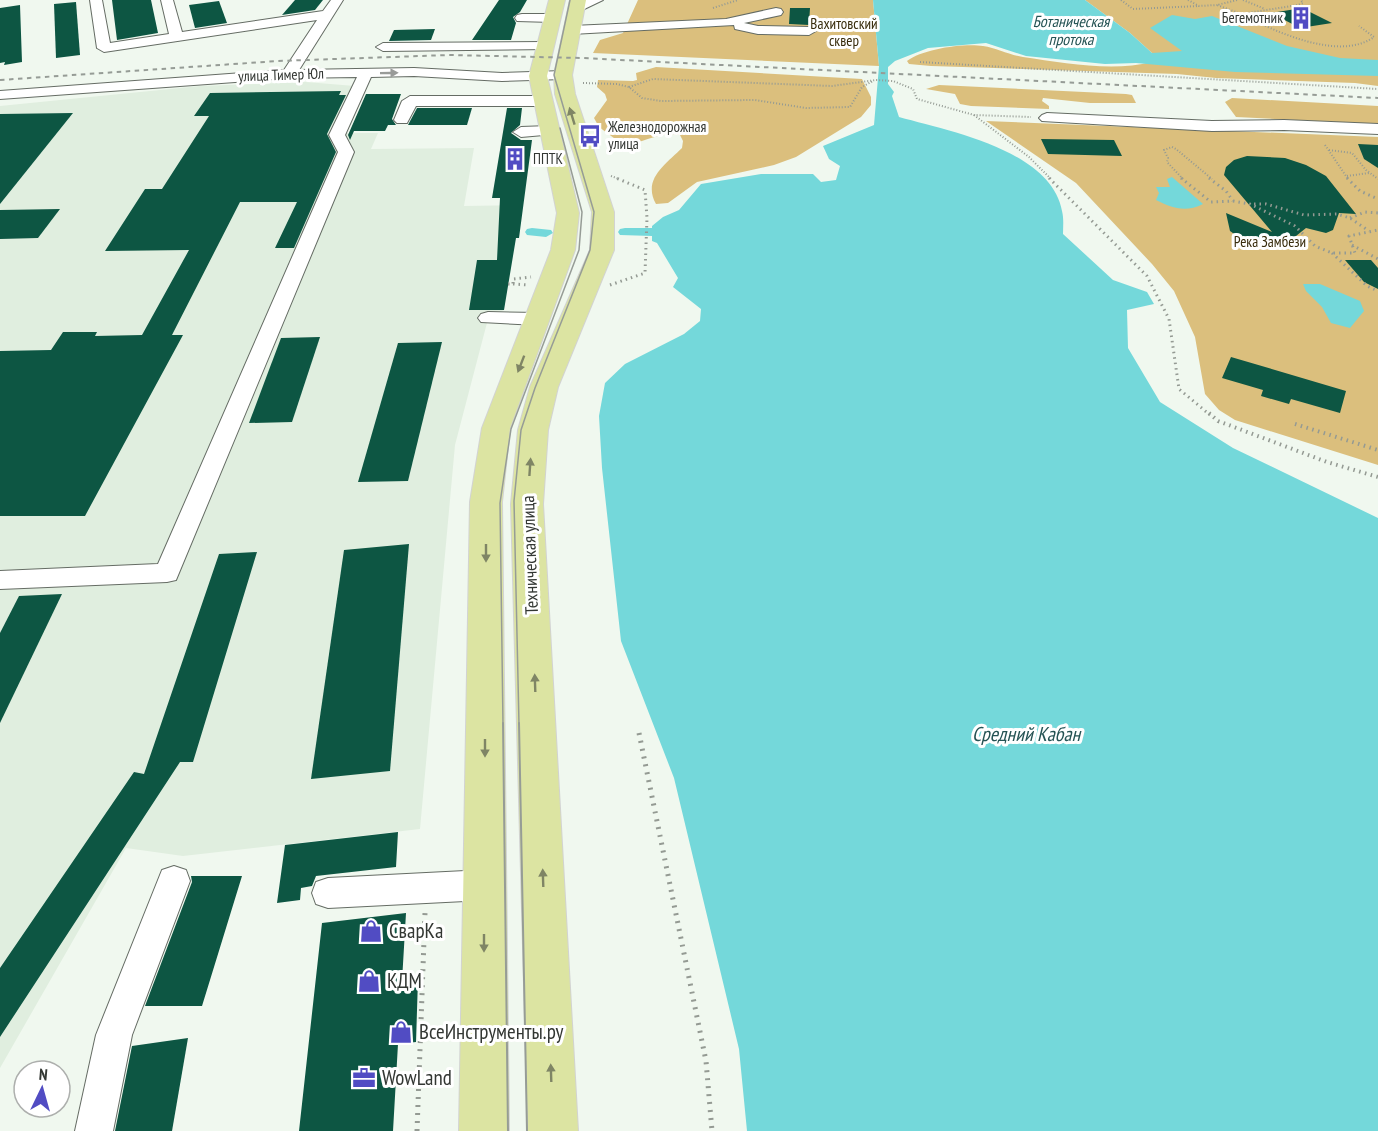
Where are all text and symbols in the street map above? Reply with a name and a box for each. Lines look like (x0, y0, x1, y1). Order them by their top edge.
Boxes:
building icon: Бегемотник (1288, 5, 1314, 31)
place label: Бегемотник (1222, 8, 1283, 27)
water label: Ботаническая протока (1033, 11, 1111, 49)
park label: Вахитовский сквер (810, 14, 878, 50)
street label: улица Тимер Юл (238, 64, 324, 85)
one-way arrow (380, 68, 399, 77)
one-way arrow (567, 107, 576, 125)
place label: Железнодорожная улица (607, 117, 706, 153)
bus stop icon: Железнодорожная улица (577, 123, 603, 149)
building icon: ППТК (502, 146, 528, 172)
place label: ППТК (533, 149, 563, 168)
park label: Река Замбези (1234, 232, 1306, 251)
one-way arrow (515, 355, 525, 373)
one-way arrow (525, 458, 535, 477)
street label: Техническая улица (516, 495, 543, 615)
one-way arrow (481, 544, 491, 563)
one-way arrow (530, 673, 539, 692)
water label: Средний Кабан (972, 721, 1082, 747)
one-way arrow (480, 739, 490, 758)
one-way arrow (538, 868, 547, 887)
place label: СварКа (389, 917, 443, 944)
shop icon: СварКа (358, 918, 384, 944)
one-way arrow (480, 934, 489, 953)
place label: КДМ (387, 967, 422, 994)
shop icon: КДМ (356, 968, 382, 994)
place label: ВсеИнструменты.ру (419, 1018, 564, 1045)
shop icon: ВсеИнструменты.ру (388, 1019, 414, 1045)
north arrow (12, 1059, 72, 1119)
one-way arrow (546, 1063, 555, 1082)
text: N (38, 1064, 48, 1084)
place label: WowLand (382, 1064, 452, 1091)
office icon: WowLand (351, 1065, 377, 1091)

